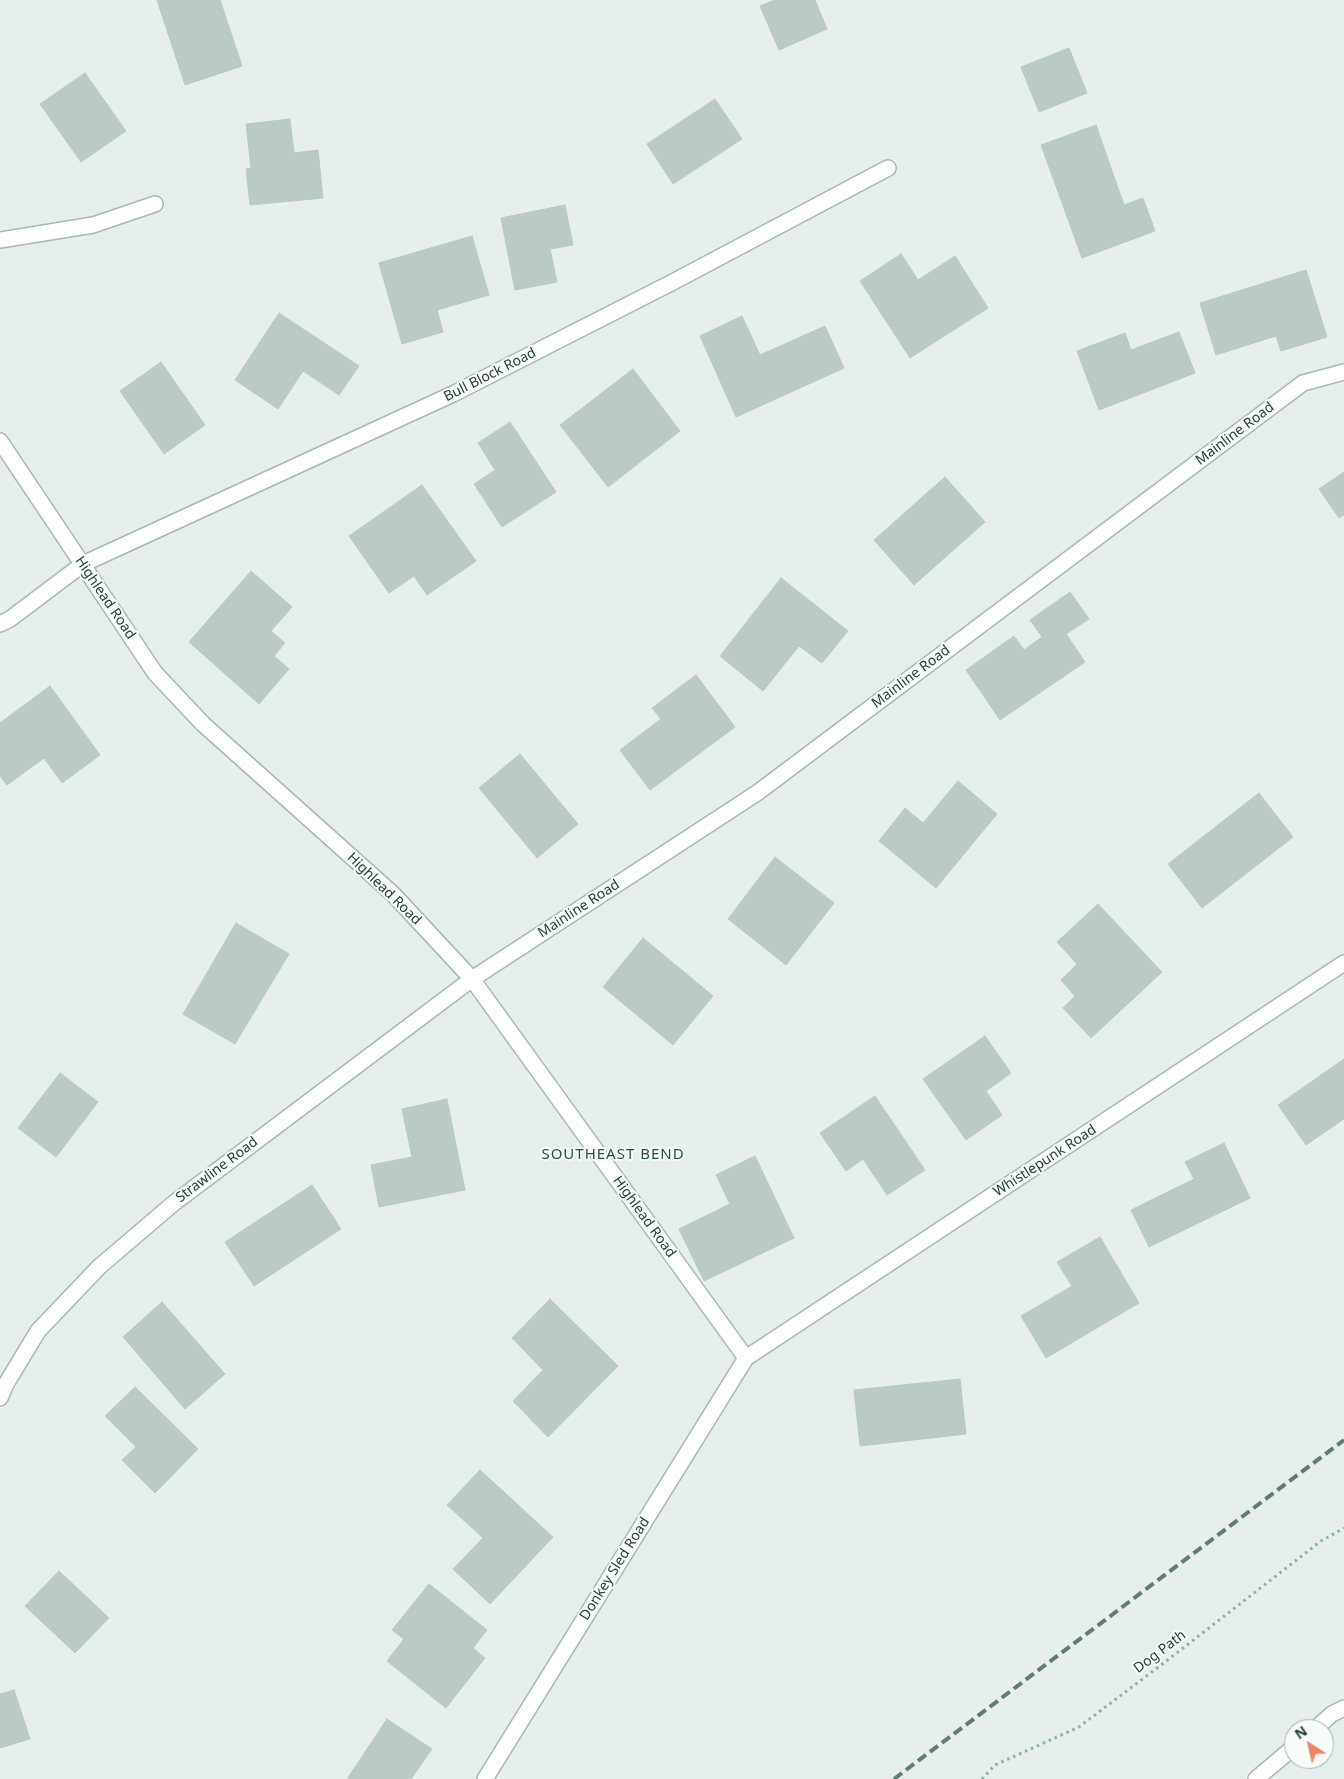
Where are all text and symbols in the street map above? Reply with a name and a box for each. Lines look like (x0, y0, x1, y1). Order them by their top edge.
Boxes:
street label: Bull Block Road (441, 345, 539, 405)
street label: Mainline Road (1192, 399, 1278, 469)
street label: Highlead Road (71, 553, 139, 643)
street label: Mainline Road (868, 642, 954, 712)
street label: Highlead Road (343, 849, 425, 929)
street label: Mainline Road (535, 876, 623, 942)
street label: Whistlepunk Road (990, 1121, 1100, 1201)
street label: Strawline Road (173, 1134, 261, 1206)
district label: SOUTHEAST BEND (540, 1146, 686, 1164)
street label: Highlead Road (609, 1173, 679, 1261)
street label: Donkey Sled Road (577, 1514, 653, 1624)
street label: Dog Path (1131, 1627, 1189, 1677)
north arrow (1284, 1719, 1334, 1769)
text: N (1291, 1721, 1311, 1743)

